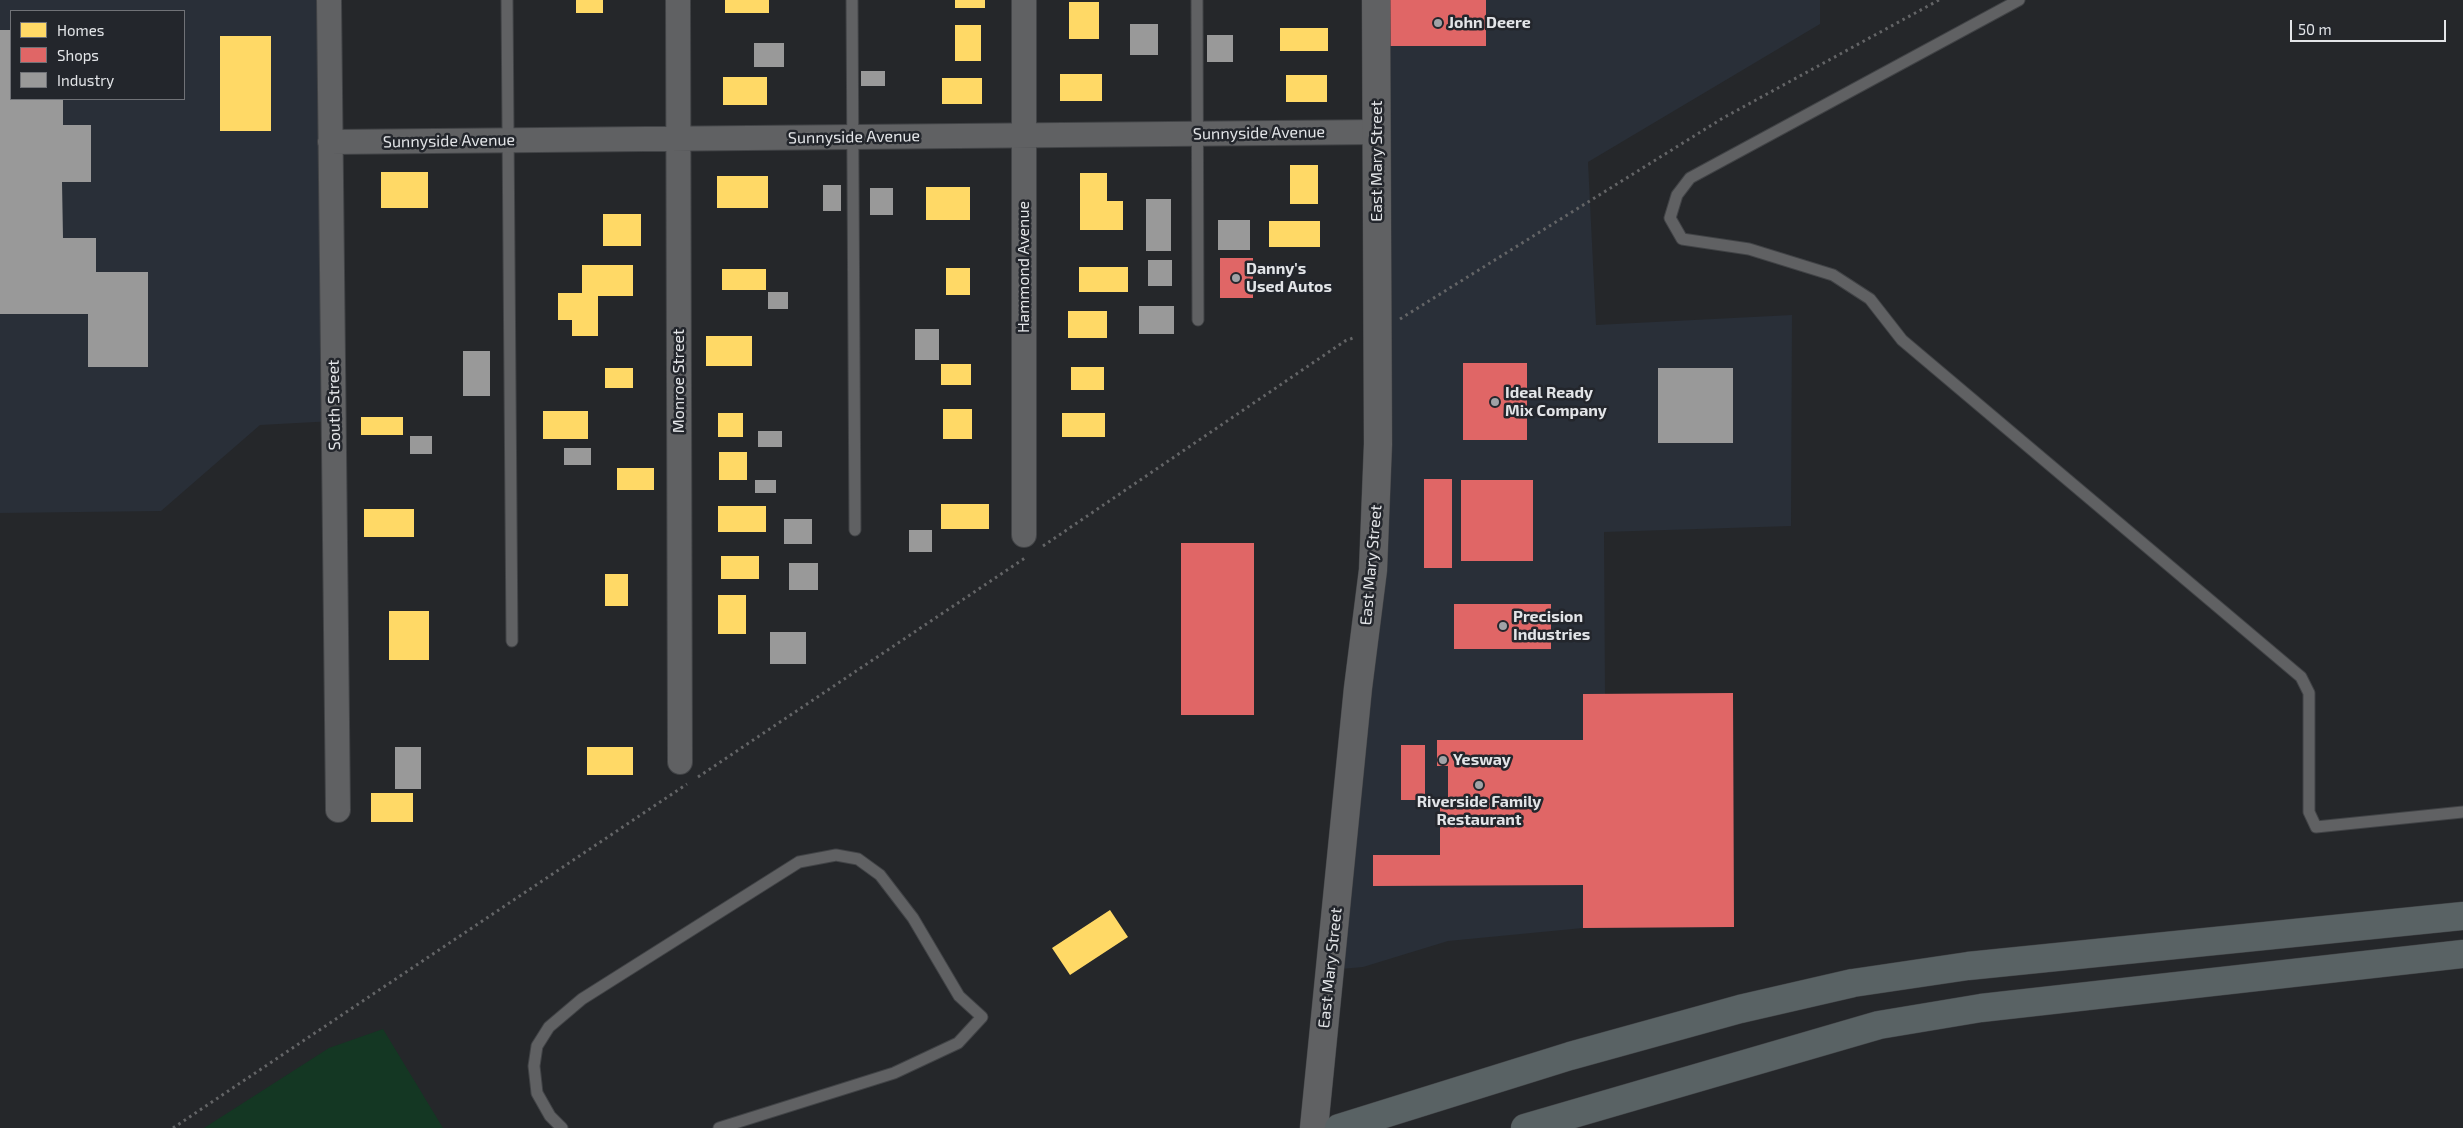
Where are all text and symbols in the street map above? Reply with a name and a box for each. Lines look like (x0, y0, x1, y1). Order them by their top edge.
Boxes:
legend (10, 10, 185, 100)
scale bar (2293, 10, 2449, 42)
place label: John Deere (1448, 13, 1531, 33)
marker: John Deere (1432, 17, 1444, 29)
text: 50 m (2298, 20, 2332, 38)
text: Homes (57, 21, 104, 39)
text: Shops (57, 46, 99, 64)
text: Industry (57, 71, 114, 89)
street label: East Mary Street (1367, 100, 1387, 222)
street label: Sunnyside Avenue (1193, 122, 1325, 144)
street label: Sunnyside Avenue (788, 126, 920, 148)
street label: Sunnyside Avenue (383, 130, 515, 152)
street label: Hammond Avenue (1014, 201, 1034, 333)
place label: Danny's Used Autos (1246, 259, 1332, 297)
marker: Danny's Used Autos (1230, 272, 1242, 284)
street label: Monroe Street (669, 329, 689, 433)
street label: South Street (324, 360, 344, 450)
place label: Ideal Ready Mix Company (1505, 383, 1607, 421)
marker: Ideal Ready Mix Company (1489, 396, 1501, 408)
street label: East Mary Street (1356, 504, 1386, 626)
place label: Precision Industries (1513, 607, 1590, 645)
marker: Precision Industries (1497, 620, 1509, 632)
place label: Yesway (1453, 750, 1511, 770)
marker: Yesway (1437, 754, 1449, 766)
marker: Riverside Family Restaurant (1473, 779, 1485, 791)
place label: Riverside Family Restaurant (1417, 792, 1541, 830)
street label: East Mary Street (1314, 907, 1346, 1029)

